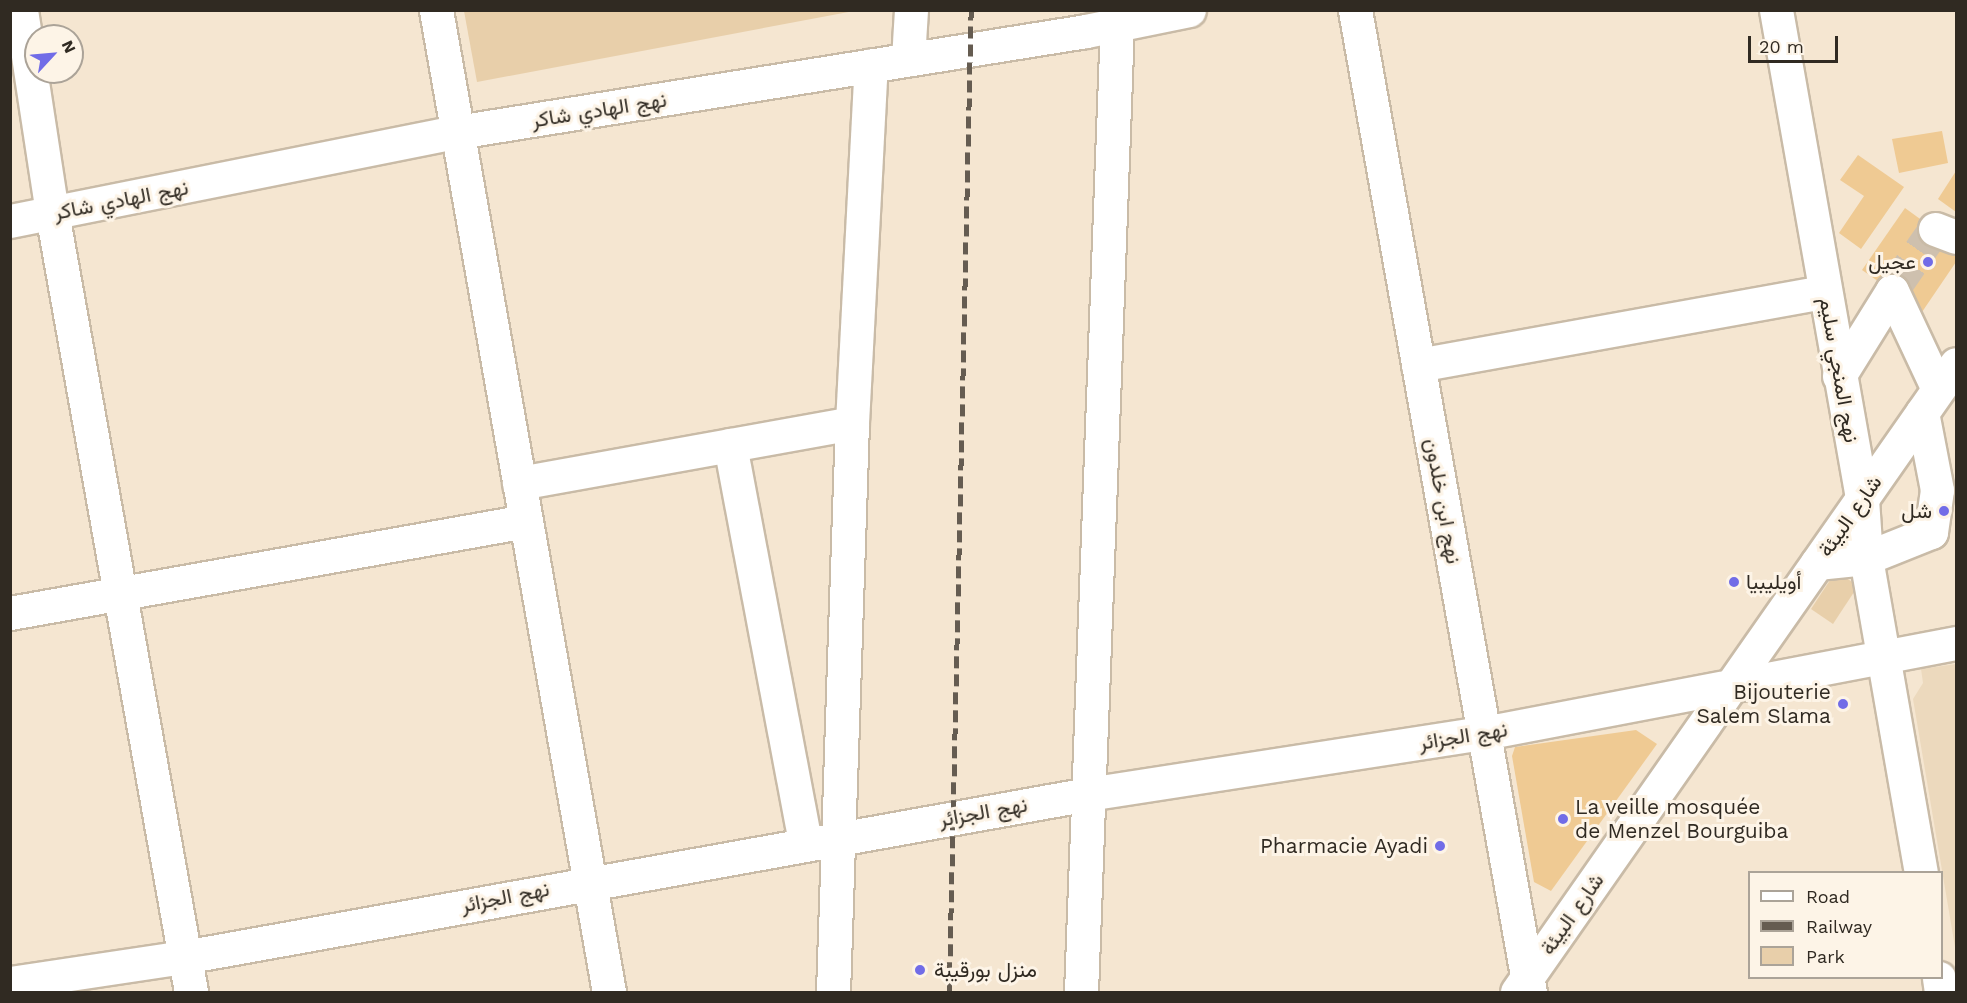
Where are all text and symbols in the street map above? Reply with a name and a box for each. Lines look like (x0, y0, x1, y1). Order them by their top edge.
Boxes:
north arrow (24, 24, 84, 84)
scale bar (1751, 24, 1841, 62)
text: 20 m (1759, 36, 1804, 57)
text: N (58, 37, 80, 56)
street label: نهج الهادي شاكر (530, 87, 668, 133)
street label: نهج الهادي شاكر (52, 175, 190, 225)
place label: عجيل (1868, 249, 1916, 275)
marker: عجيل (1921, 255, 1935, 269)
street label: نهج المنجي سليم (1814, 295, 1864, 445)
street label: نهج ابن خلدون (1420, 436, 1466, 566)
street label: شارع البيئة (1813, 470, 1887, 562)
place label: شل (1901, 498, 1932, 524)
marker: شل (1937, 504, 1951, 518)
place label: أويليبيا (1746, 569, 1801, 595)
marker: أويليبيا (1727, 575, 1741, 589)
place label: Bijouterie Salem Slama (1696, 679, 1831, 729)
marker: Bijouterie Salem Slama (1836, 697, 1850, 711)
street label: نهج الجزائر (1417, 717, 1509, 755)
street label: نهج الجزائر (937, 792, 1029, 832)
place label: La veille mosquée de Menzel Bourguiba (1575, 794, 1789, 844)
marker: La veille mosquée de Menzel Bourguiba (1556, 812, 1570, 826)
place label: Pharmacie Ayadi (1259, 833, 1428, 859)
marker: Pharmacie Ayadi (1433, 839, 1447, 853)
street label: شارع البيئة (1535, 868, 1609, 960)
legend (1748, 871, 1943, 979)
street label: نهج الجزائر (459, 876, 551, 918)
text: Road (1806, 886, 1850, 907)
text: Railway (1806, 916, 1872, 937)
text: Park (1806, 946, 1845, 967)
place label: منزل بورقيبة (934, 957, 1037, 983)
marker: منزل بورقيبة (911, 961, 929, 979)

